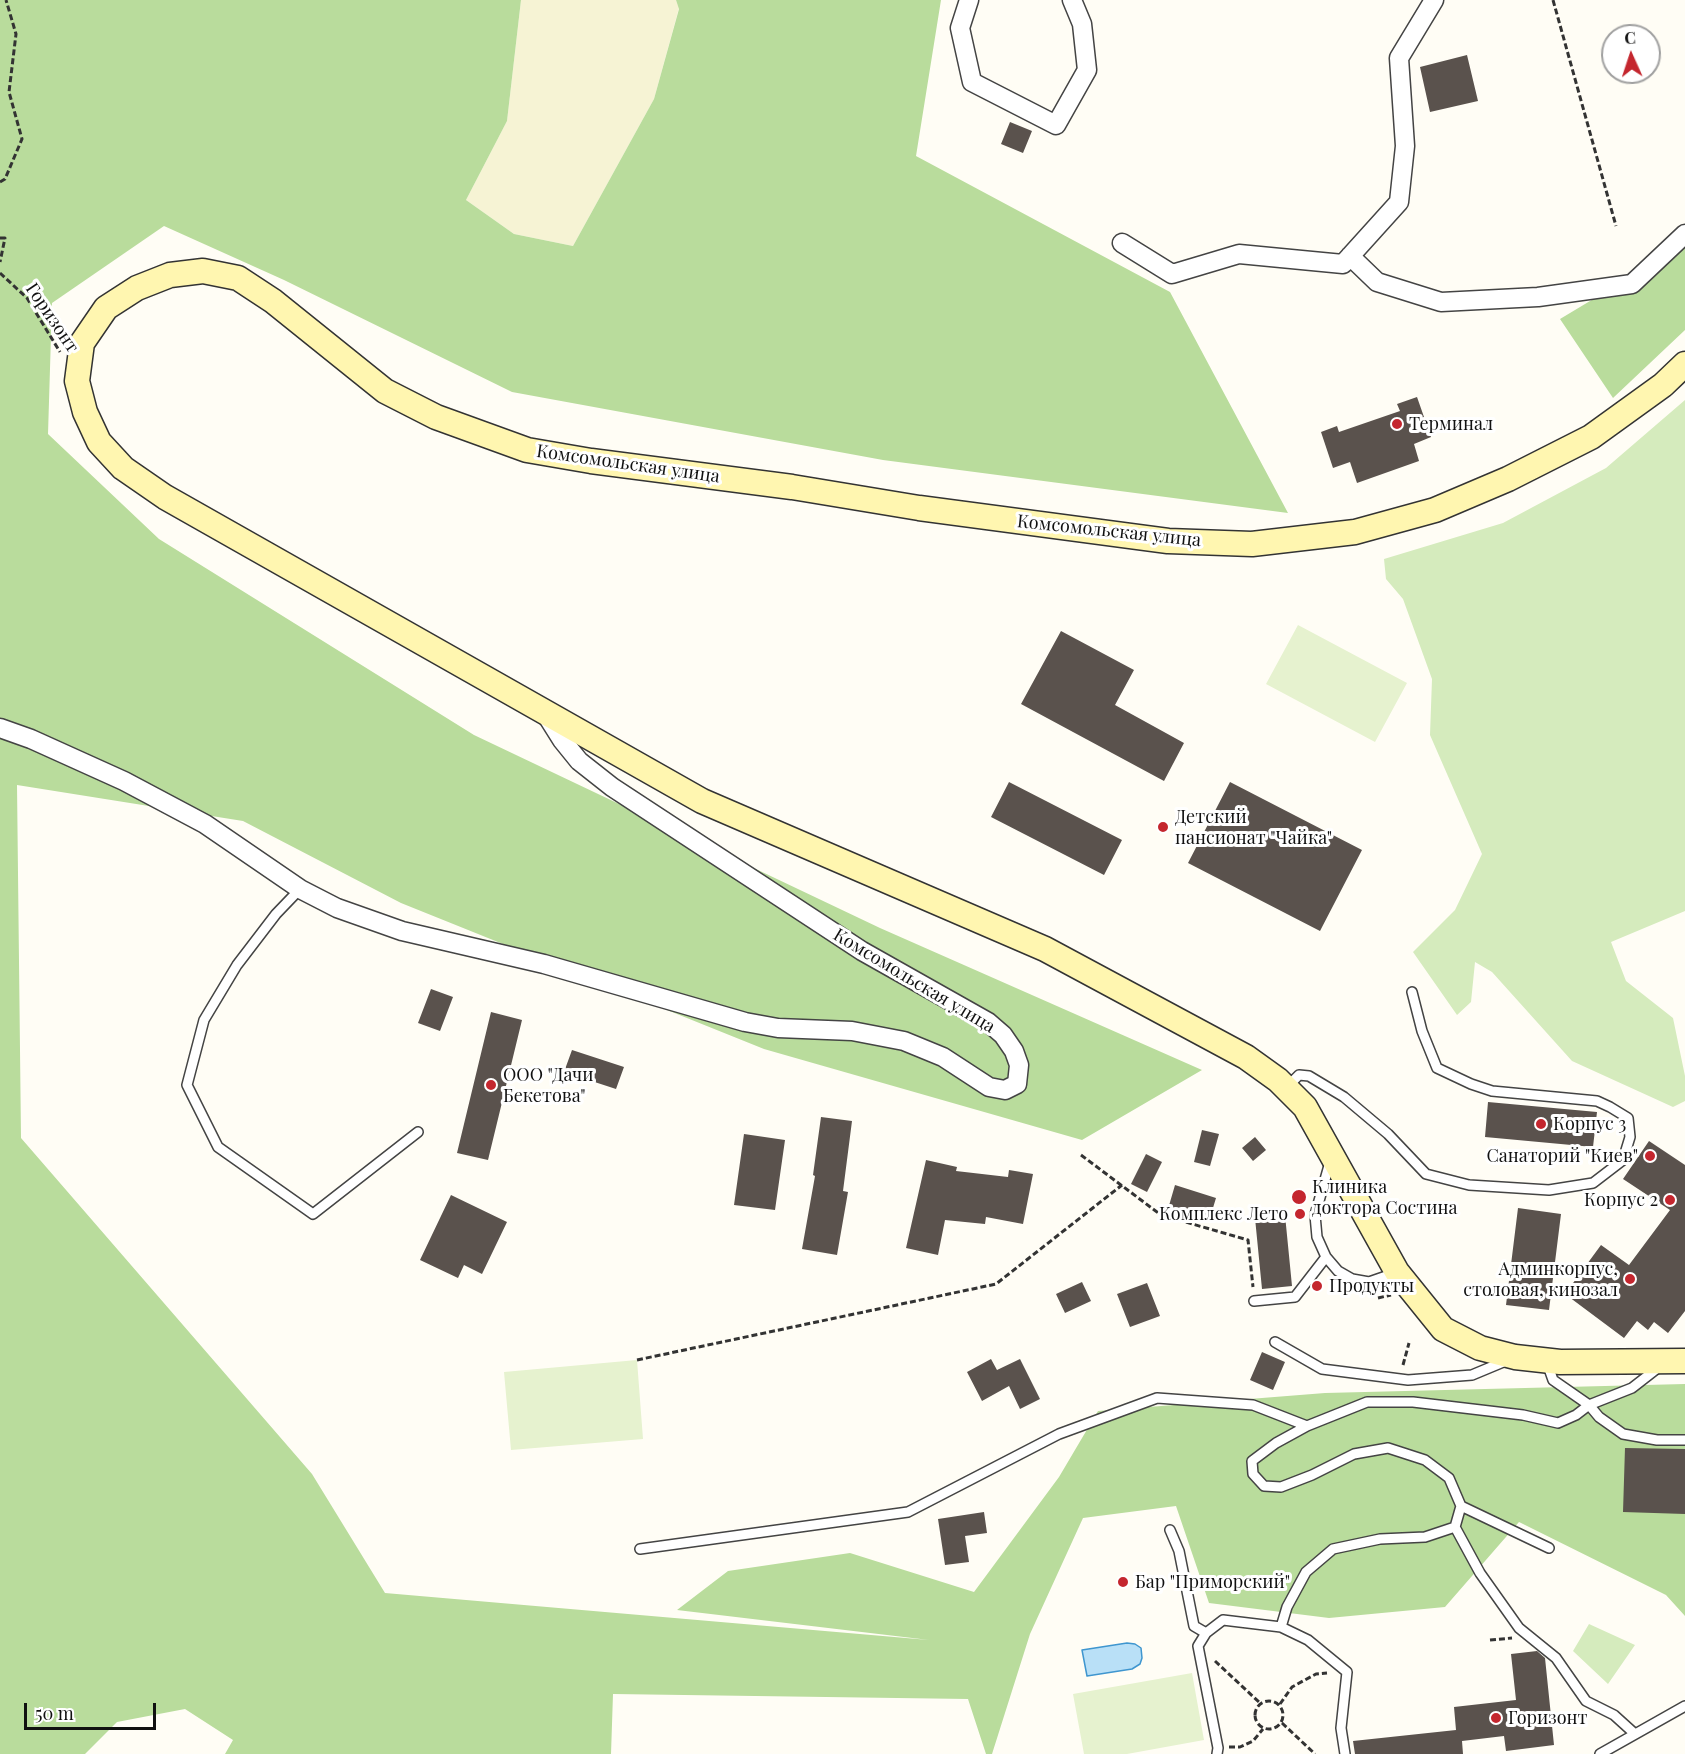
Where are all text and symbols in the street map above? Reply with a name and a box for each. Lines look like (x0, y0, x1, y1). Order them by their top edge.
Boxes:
north arrow (1601, 24, 1661, 84)
text: С (1624, 27, 1636, 48)
street label: Горизонт (21, 279, 83, 357)
place label: Терминал (1409, 413, 1493, 435)
marker: Терминал (1390, 417, 1404, 431)
street label: Комсомольская улица (535, 440, 721, 488)
street label: Комсомольская улица (1016, 511, 1202, 551)
place label: Детский пансионат "Чайка" (1175, 806, 1332, 848)
marker: Детский пансионат "Чайка" (1156, 820, 1170, 834)
street label: Комсомольская улица (829, 924, 999, 1038)
place label: ООО "Дачи Бекетова" (503, 1064, 593, 1106)
marker: ООО "Дачи Бекетова" (484, 1078, 498, 1092)
place label: Корпус 3 (1553, 1113, 1626, 1135)
marker: Корпус 3 (1534, 1117, 1548, 1131)
place label: Санаторий "Киев" (1486, 1145, 1638, 1167)
marker: Санаторий "Киев" (1643, 1149, 1657, 1163)
place label: Клиника доктора Состина (1312, 1176, 1458, 1218)
marker: Клиника доктора Состина (1290, 1188, 1308, 1206)
place label: Корпус 2 (1584, 1189, 1658, 1211)
marker: Корпус 2 (1663, 1193, 1677, 1207)
place label: Комплекс Лето (1159, 1203, 1288, 1225)
marker: Комплекс Лето (1293, 1207, 1307, 1221)
place label: Админкорпус, столовая, кинозал (1463, 1258, 1618, 1300)
marker: Админкорпус, столовая, кинозал (1623, 1272, 1637, 1286)
place label: Продукты (1329, 1275, 1414, 1297)
marker: Продукты (1310, 1279, 1324, 1293)
place label: Бар "Приморский" (1135, 1571, 1290, 1593)
marker: Бар "Приморский" (1116, 1575, 1130, 1589)
scale bar (27, 1691, 159, 1729)
text: 50 m (35, 1701, 74, 1725)
place label: Горизонт (1508, 1707, 1588, 1729)
marker: Горизонт (1489, 1711, 1503, 1725)

